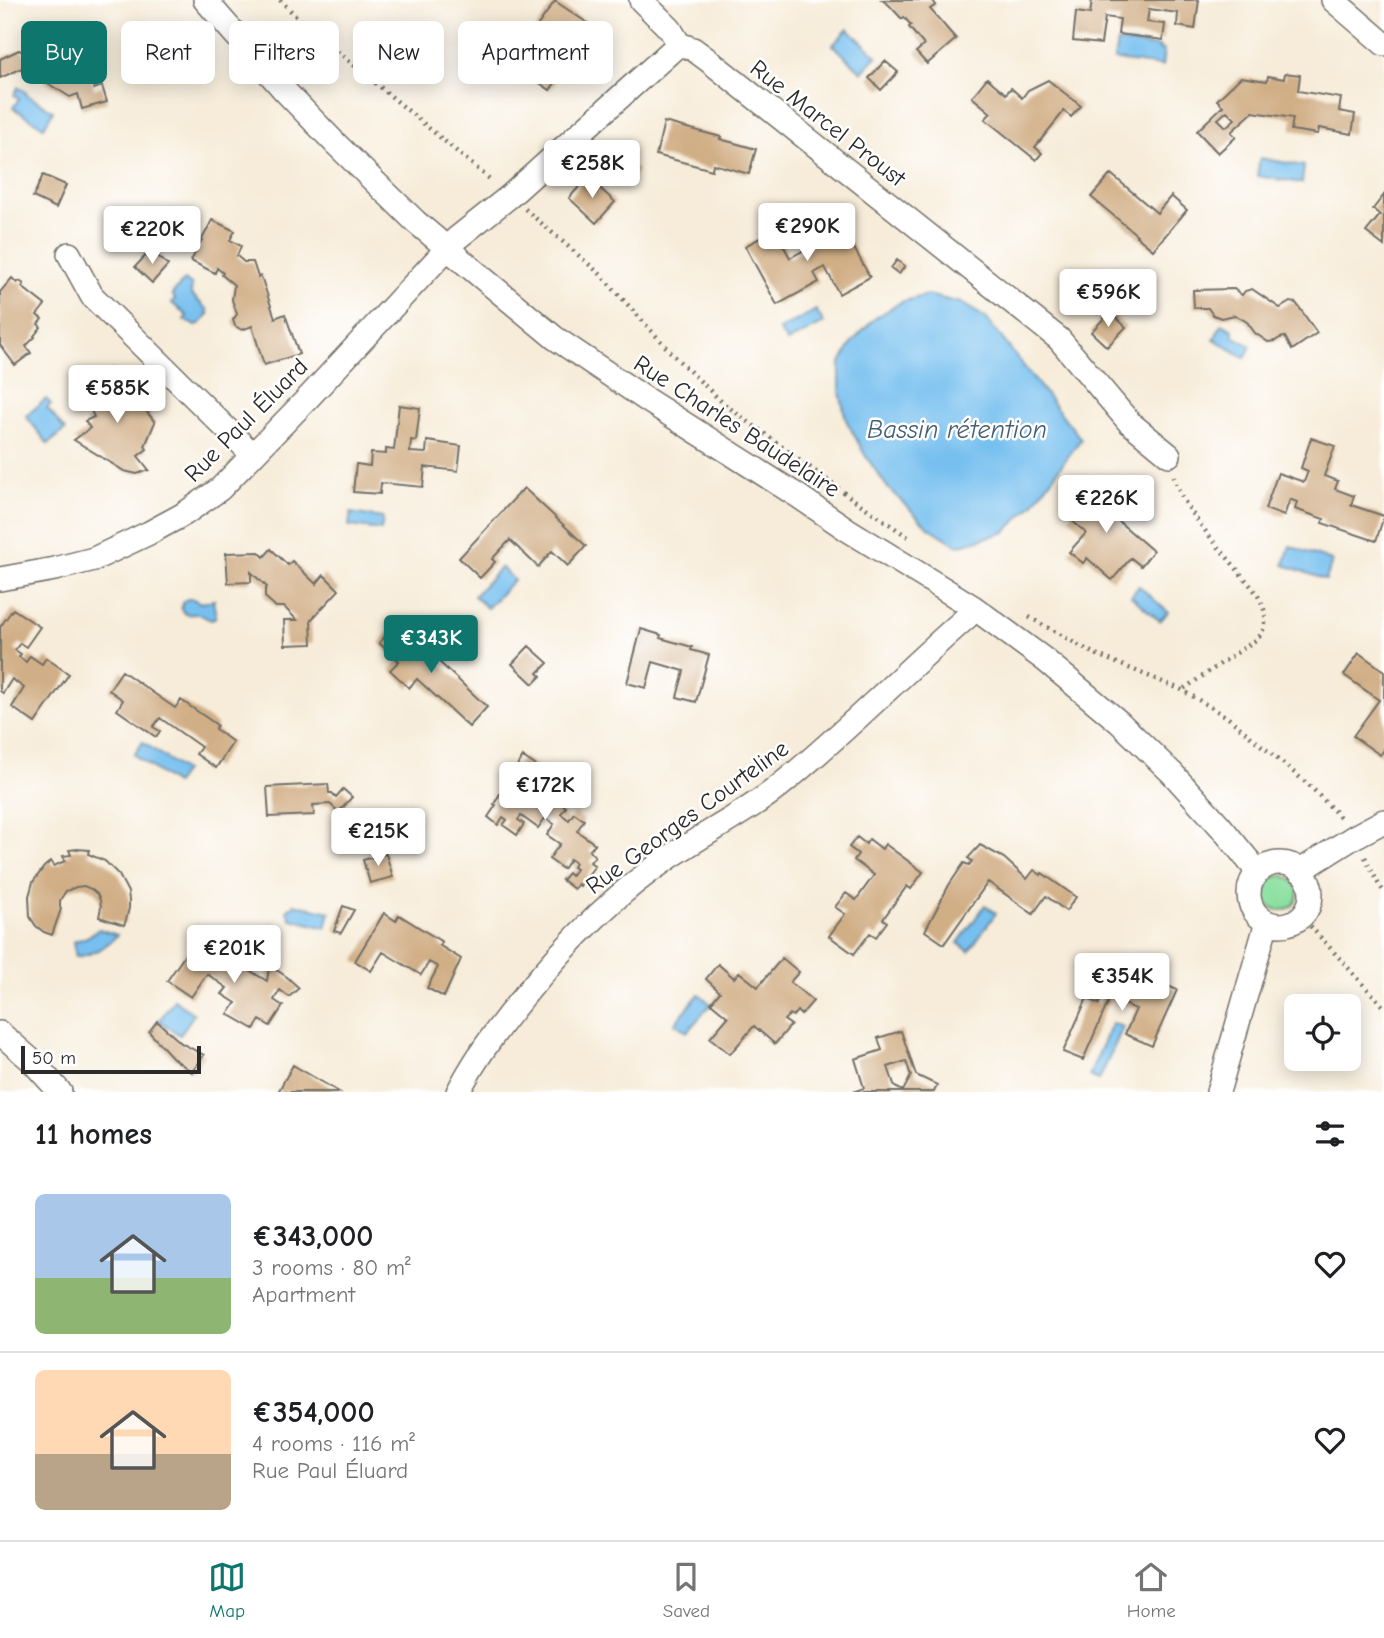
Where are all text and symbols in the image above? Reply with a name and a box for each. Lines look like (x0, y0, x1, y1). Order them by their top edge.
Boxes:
chip: Buy (21, 21, 107, 84)
chip: Rent (121, 21, 215, 84)
chip: Filters (229, 21, 339, 84)
chip: New (353, 21, 444, 84)
chip: Apartment (458, 21, 613, 84)
street label: Rue Marcel Proust (745, 54, 912, 193)
pin: €258K (543, 140, 641, 200)
text: €258K (560, 149, 624, 176)
pin: €290K (758, 204, 856, 263)
pin: €220K (103, 206, 201, 266)
text: €290K (774, 212, 840, 239)
text: €220K (120, 215, 184, 242)
pin: €596K (1059, 270, 1157, 329)
text: €596K (1075, 278, 1141, 305)
street label: Rue Charles Baudelaire (629, 349, 845, 503)
street label: Rue Paul Éluard (179, 353, 313, 487)
pin: €585K (68, 366, 166, 425)
text: €585K (85, 374, 150, 401)
water label: Bassin rétention (867, 415, 1047, 445)
pin: €226K (1057, 476, 1155, 535)
text: €226K (1074, 484, 1138, 511)
pin: €343K (382, 616, 480, 675)
text: €343K (400, 624, 462, 651)
street label: Rue Georges Courteline (580, 734, 794, 900)
pin: €172K (496, 762, 594, 822)
text: €172K (515, 771, 575, 798)
pin: €215K (329, 808, 427, 868)
text: €215K (347, 817, 409, 844)
pin: €201K (185, 926, 283, 985)
text: €201K (203, 934, 265, 961)
pin: €354K (1073, 954, 1171, 1013)
text: €354K (1090, 962, 1154, 989)
map controls (1284, 994, 1361, 1071)
button: locate (1284, 994, 1361, 1071)
scale bar (21, 1043, 201, 1075)
text: 50 m (32, 1047, 76, 1069)
icon: filters (1311, 1115, 1349, 1153)
text: 11 homes (35, 1117, 152, 1152)
text: €343,000 (252, 1219, 374, 1254)
icon: home (91, 1222, 175, 1306)
icon: heart (1311, 1245, 1349, 1283)
text: 3 rooms · 80 m² (252, 1254, 411, 1281)
text: Apartment (252, 1281, 355, 1308)
text: €354,000 (252, 1395, 375, 1430)
icon: home (91, 1398, 175, 1482)
icon: heart (1311, 1421, 1349, 1459)
text: 4 rooms · 116 m² (252, 1430, 415, 1457)
text: Rue Paul Éluard (252, 1457, 408, 1484)
tab: Map (208, 1558, 246, 1622)
tab: Saved (663, 1558, 710, 1622)
tab: Home (1127, 1558, 1176, 1622)

